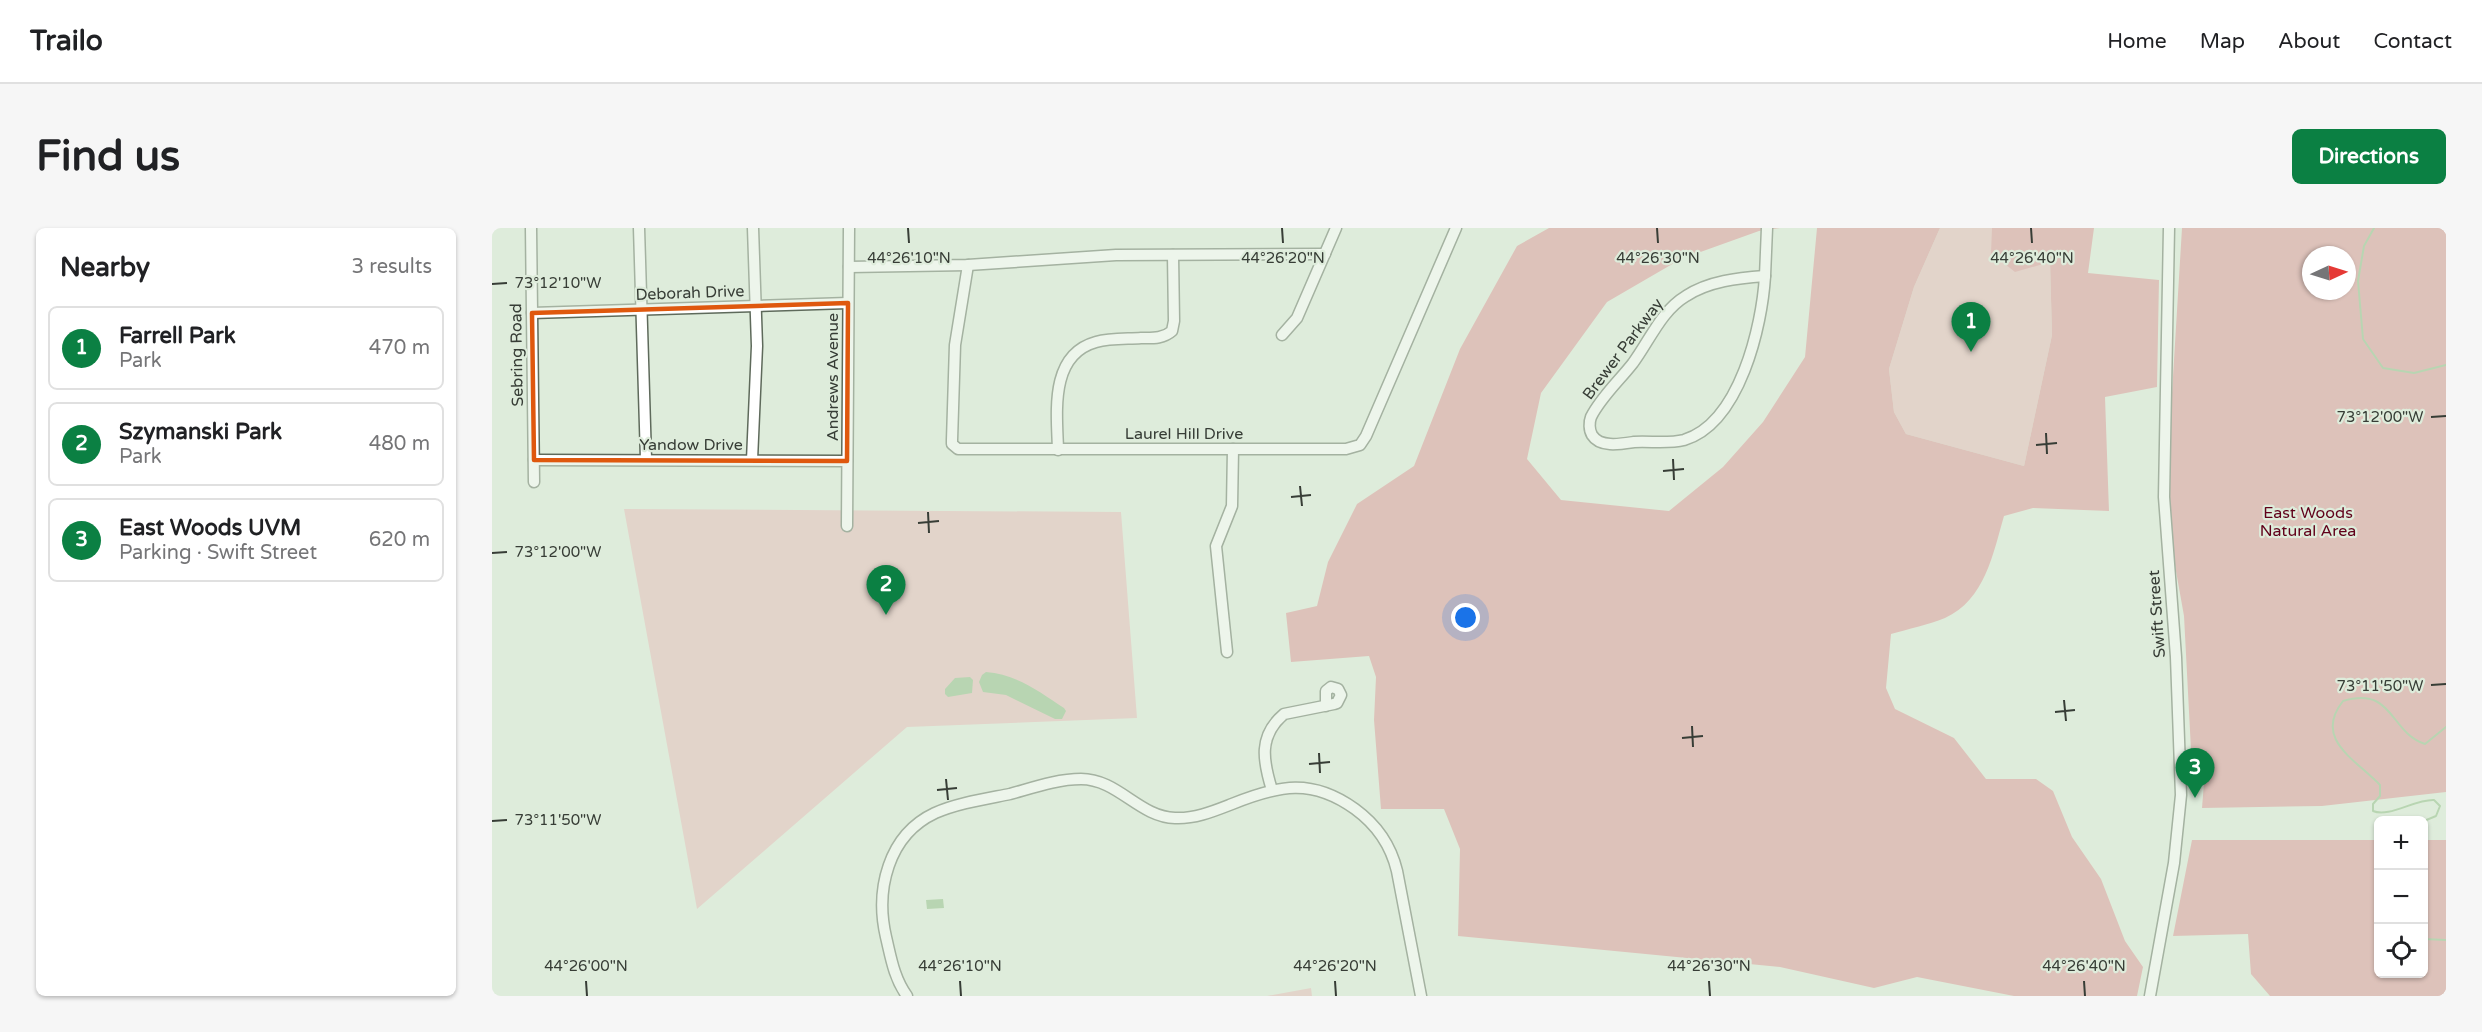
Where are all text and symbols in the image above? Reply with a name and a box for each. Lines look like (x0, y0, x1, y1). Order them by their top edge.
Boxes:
text: Trailo (30, 24, 103, 58)
text: Home (2107, 29, 2167, 54)
text: Map (2200, 29, 2245, 54)
text: About (2278, 29, 2340, 54)
text: Contact (2373, 29, 2452, 54)
button: Directions (2292, 129, 2446, 184)
text: Find us (36, 131, 180, 182)
north arrow (2302, 246, 2356, 300)
text: 44°26'10"N (867, 249, 951, 267)
text: 44°26'20"N (1241, 249, 1325, 267)
text: 44°26'30"N (1616, 249, 1700, 267)
text: 44°26'40"N (1990, 249, 2074, 267)
text: Nearby (60, 252, 150, 283)
text: 3 results (352, 255, 432, 279)
text: 73°12'10"W (515, 274, 601, 292)
street label: Deborah Drive (635, 281, 745, 305)
street label: Brewer Parkway (1578, 294, 1668, 404)
pin: 1 (1952, 302, 1990, 352)
street label: Sebring Road (506, 303, 528, 407)
street label: Andrews Avenue (823, 313, 843, 441)
text: Farrell Park (119, 323, 236, 349)
text: 1 (75, 336, 88, 360)
text: 470 m (369, 336, 430, 360)
text: Park (119, 349, 162, 373)
text: 73°12'00"W (2337, 408, 2423, 426)
text: Szymanski Park (119, 419, 282, 445)
street label: Laurel Hill Drive (1125, 424, 1243, 444)
text: 2 (75, 432, 88, 456)
text: 480 m (369, 432, 430, 456)
street label: Yandow Drive (639, 435, 743, 455)
text: Park (119, 445, 162, 469)
park label: East Woods Natural Area (2260, 503, 2356, 541)
text: East Woods UVM (119, 515, 301, 541)
text: 3 (75, 528, 88, 552)
text: 620 m (369, 528, 430, 552)
text: Parking · Swift Street (119, 541, 317, 565)
text: 73°12'00"W (515, 543, 601, 561)
pin: 2 (866, 566, 906, 615)
street label: Swift Street (2144, 569, 2170, 659)
your location (1451, 603, 1480, 632)
text: 73°11'50"W (2337, 677, 2423, 695)
pin: 3 (2176, 748, 2214, 798)
text: 73°11'50"W (515, 811, 601, 829)
map controls (2374, 816, 2428, 978)
button: + (2374, 816, 2428, 870)
button: − (2374, 870, 2428, 924)
button: locate (2374, 924, 2428, 978)
text: 44°26'00"N (544, 957, 628, 975)
text: 44°26'10"N (918, 957, 1002, 975)
text: 44°26'20"N (1293, 957, 1377, 975)
text: 44°26'30"N (1667, 957, 1751, 975)
text: 44°26'40"N (2042, 957, 2126, 975)

